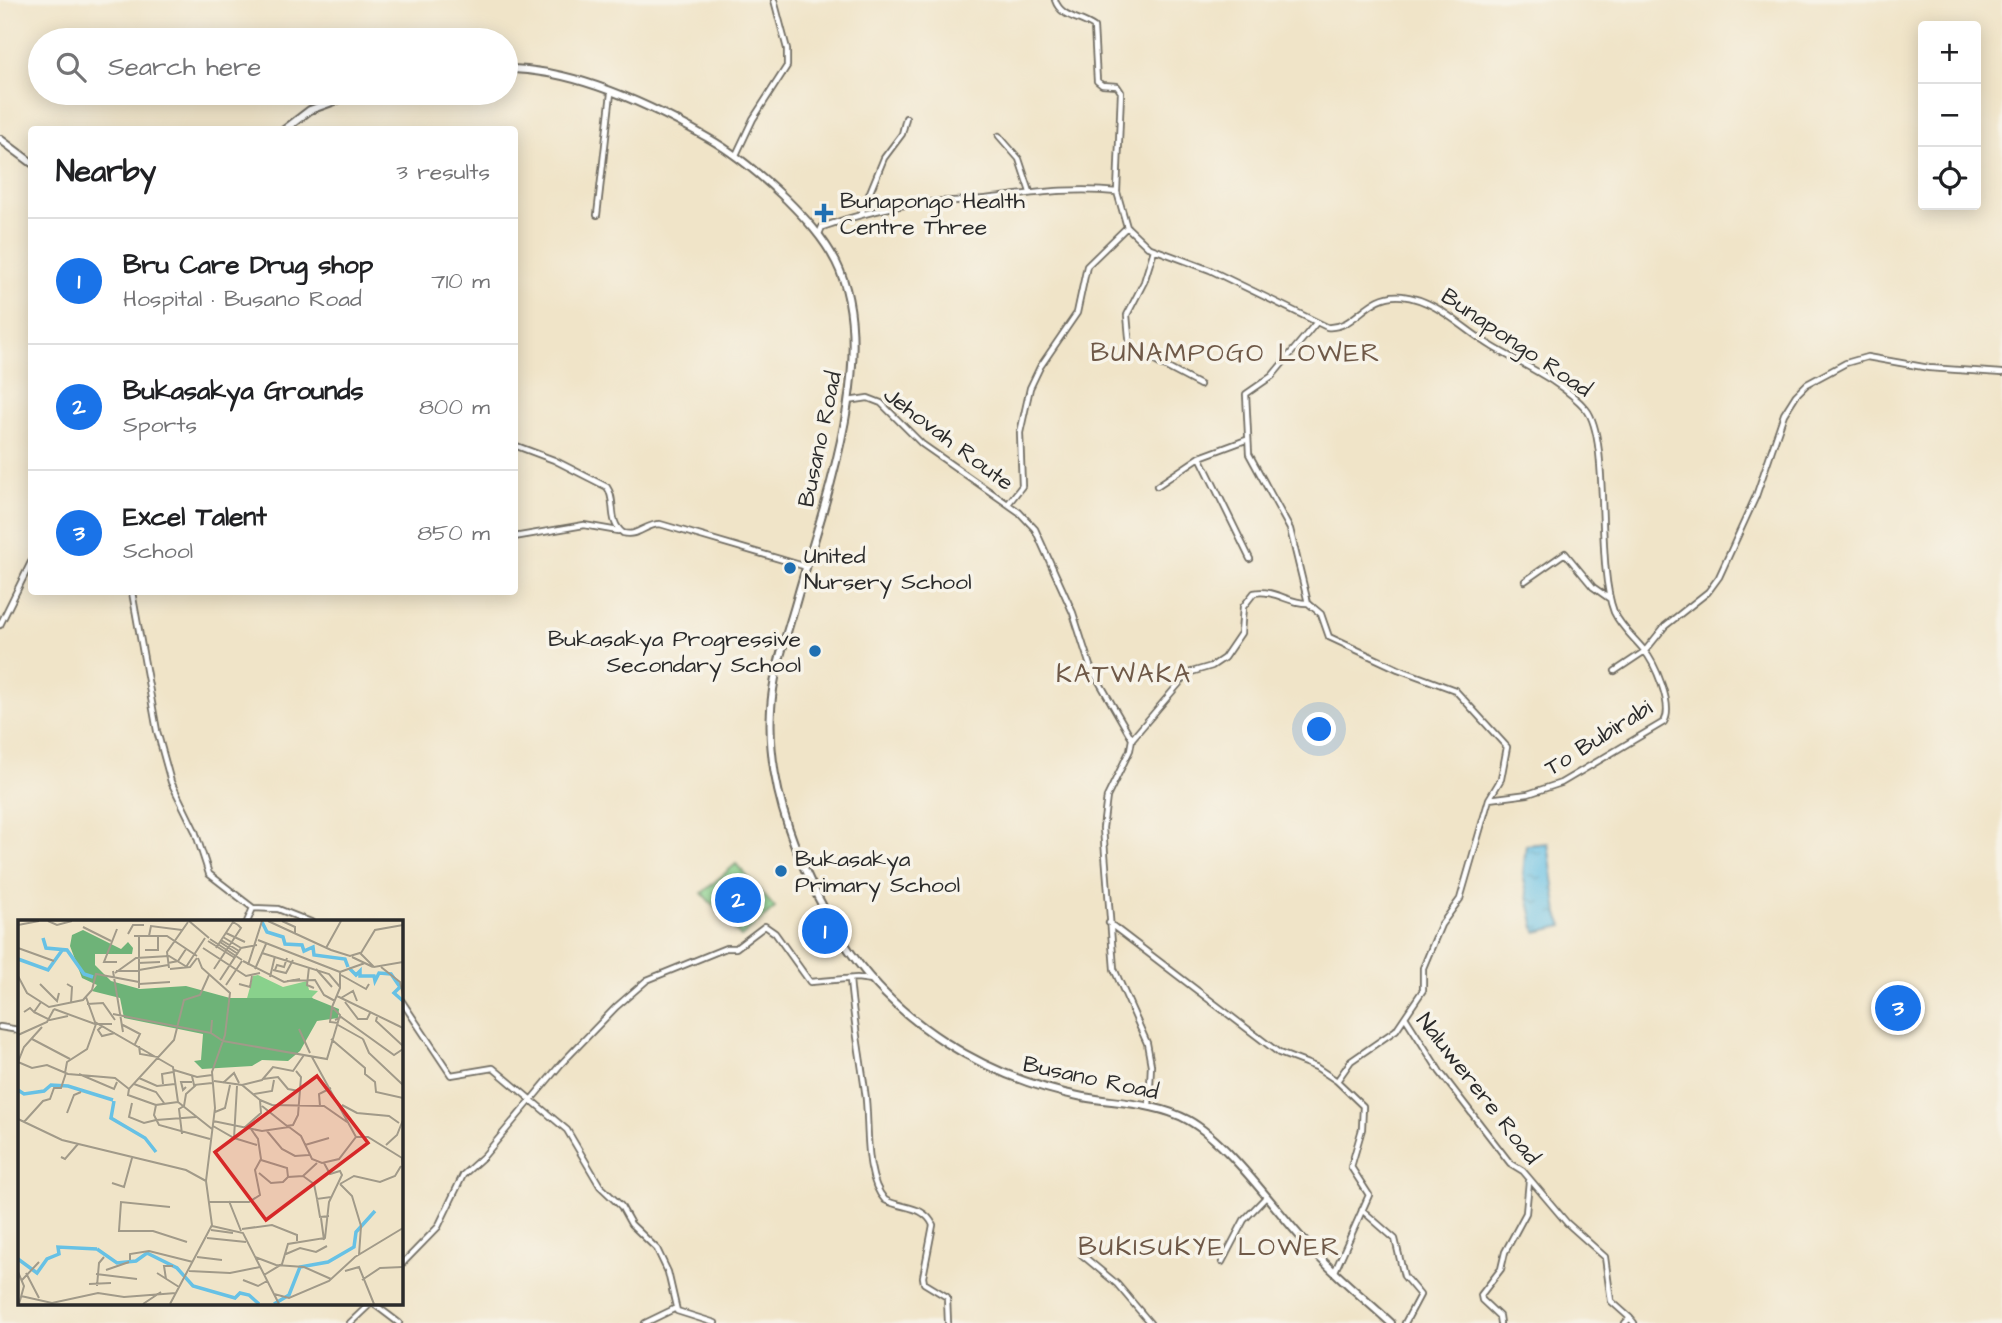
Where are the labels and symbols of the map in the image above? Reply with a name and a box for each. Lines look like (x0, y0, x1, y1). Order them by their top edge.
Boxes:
place label: Bunapongo Health Centre Three (840, 185, 1025, 243)
marker: Bunapongo Health Centre Three (814, 203, 834, 223)
street label: Bunapongo Road (1434, 281, 1598, 406)
district label: BUNAMPOGO LOWER (1090, 335, 1382, 371)
street label: Busano Road (790, 368, 850, 510)
street label: Jehovah Route (877, 379, 1020, 498)
place label: United Nursery School (804, 540, 972, 599)
marker: United Nursery School (782, 560, 798, 576)
place label: Bukasakya Progressive Secondary School (548, 623, 801, 682)
marker: Bukasakya Progressive Secondary School (807, 643, 823, 659)
district label: KATWAKA (1056, 656, 1192, 692)
street label: To Bubirabi (1538, 692, 1659, 784)
your location (1302, 712, 1336, 746)
place label: Bukasakya Primary School (795, 843, 960, 902)
marker: Bukasakya Primary School (773, 863, 789, 879)
pin: 2 (715, 874, 761, 926)
pin: 1 (802, 905, 848, 957)
inset map (18, 920, 402, 1306)
pin: 3 (1875, 982, 1921, 1034)
street label: Naluwerere Road (1409, 1006, 1548, 1171)
street label: Busano Road (1020, 1048, 1162, 1108)
district label: BUKISUKYE LOWER (1078, 1229, 1342, 1265)

